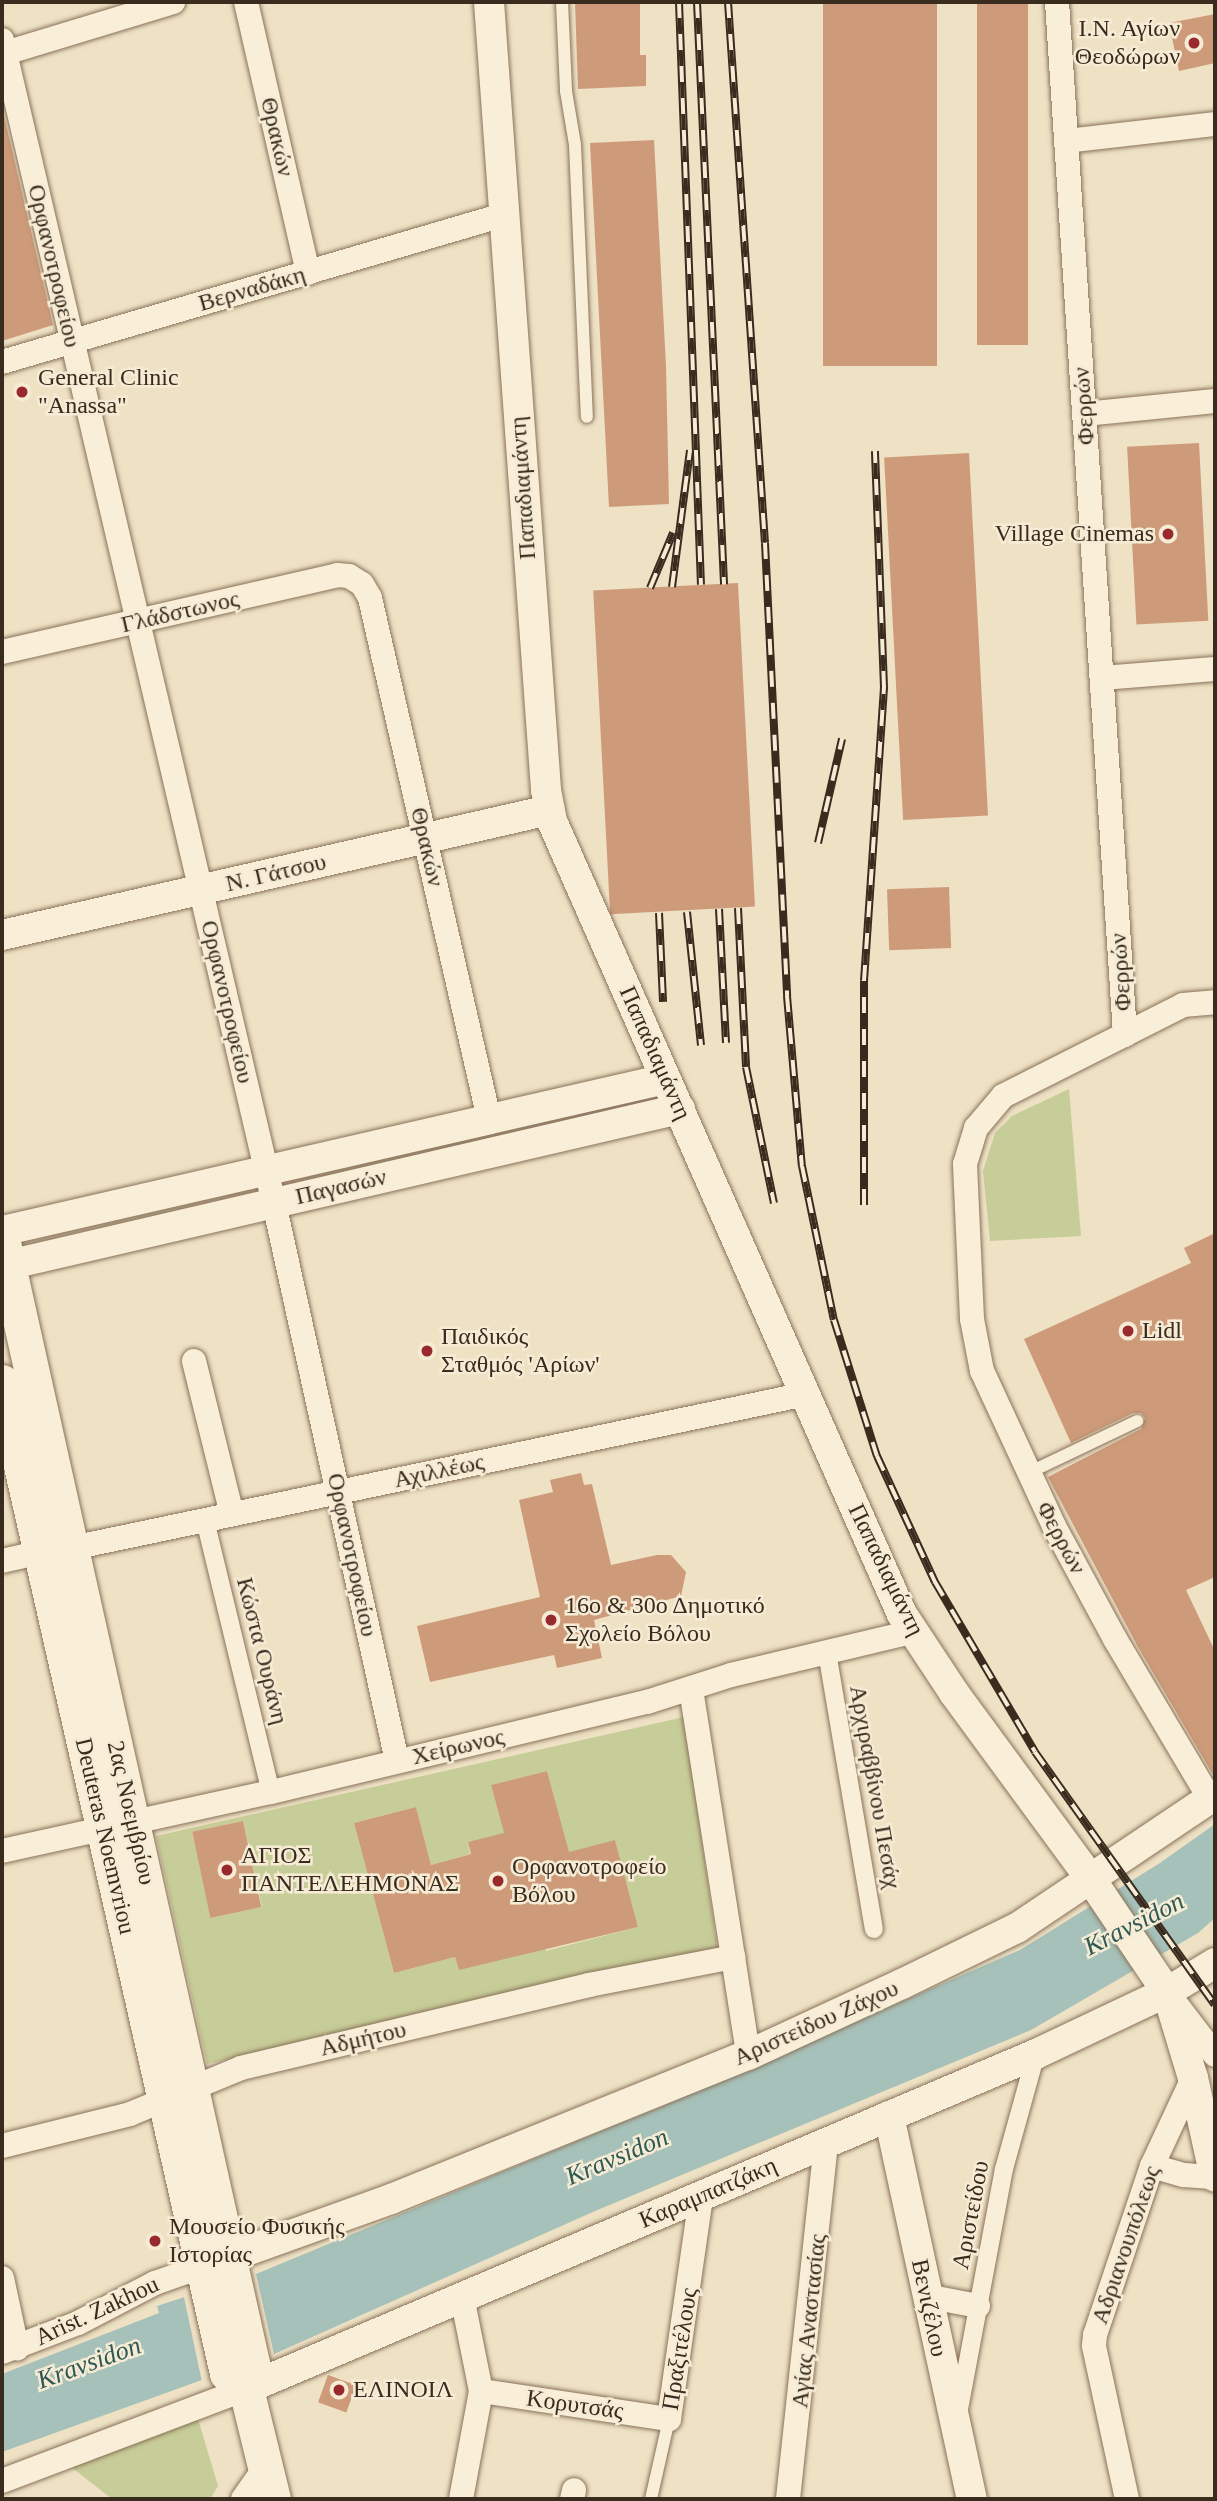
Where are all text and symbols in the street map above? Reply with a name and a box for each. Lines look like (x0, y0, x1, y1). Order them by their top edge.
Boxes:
place label: Ι.Ν. Αγίων Θεοδώρων (1075, 15, 1180, 71)
marker: Ι.Ν. Αγίων Θεοδώρων (1186, 35, 1202, 51)
street label: Θρακών (254, 95, 300, 179)
street label: Ορφανοτροφείου (21, 182, 87, 350)
street label: Βερναδάκη (195, 260, 309, 318)
place label: General Clinic "Anassa" (38, 364, 179, 420)
street label: Φερρών (1067, 366, 1101, 446)
marker: General Clinic "Anassa" (12, 382, 32, 402)
street label: Παπαδιαμάντη (504, 415, 542, 561)
place label: Village Cinemas (995, 520, 1154, 548)
marker: Village Cinemas (1160, 526, 1176, 542)
street label: Γλάδστωνος (118, 584, 242, 640)
street label: Θρακών (404, 805, 450, 889)
street label: Ν. Γάτσου (223, 847, 329, 899)
street label: Ορφανοτροφείου (194, 918, 260, 1086)
street label: Φερρών (1104, 932, 1138, 1012)
street label: Παπαδιαμάντη (613, 982, 697, 1124)
street label: Παγασών (293, 1163, 389, 1211)
place label: Lidl (1142, 1317, 1182, 1345)
place label: Παιδικός Σταθμός 'Αρίων' (441, 1323, 600, 1379)
marker: Lidl (1120, 1323, 1136, 1339)
marker: Παιδικός Σταθμός 'Αρίων' (419, 1343, 435, 1359)
street label: Αχιλλέως (391, 1447, 487, 1495)
street label: Ορφανοτροφείου (321, 1471, 383, 1639)
street label: Φερρών (1030, 1497, 1092, 1579)
street label: Παπαδιαμάντη (842, 1499, 930, 1641)
street label: Κώστα Ουράνη (230, 1574, 294, 1728)
place label: 16ο & 30ο Δημοτικό Σχολείο Βόλου (565, 1592, 766, 1648)
marker: 16ο & 30ο Δημοτικό Σχολείο Βόλου (543, 1612, 559, 1628)
street label: Αρχιραββίνου Πεσάχ (843, 1683, 907, 1891)
street label: Χείρωνος (409, 1722, 507, 1772)
street label: Deuteras Noemvriou (68, 1735, 142, 1937)
street label: 2ας Νοεμβρίου (100, 1738, 162, 1888)
place label: ΑΓΙΟΣ ΠΑΝΤΕΛΕΗΜΟΝΑΣ (241, 1842, 459, 1898)
place label: Ορφανοτροφείο Βόλου (512, 1853, 667, 1909)
marker: ΑΓΙΟΣ ΠΑΝΤΕΛΕΗΜΟΝΑΣ (219, 1862, 235, 1878)
marker: Ορφανοτροφείο Βόλου (490, 1873, 506, 1889)
water label: Kravsidon (1079, 1886, 1189, 1962)
street label: Αριστείδου Ζάχου (729, 1974, 903, 2072)
street label: Αδμήτου (317, 2015, 409, 2063)
water label: Kravsidon (561, 2121, 673, 2193)
street label: Καραμπατζάκη (635, 2151, 781, 2235)
street label: Αριστείδου (946, 2158, 996, 2272)
street label: Αδριανουπόλεως (1085, 2162, 1167, 2328)
place label: Μουσείο Φυσικής Ιστορίας (169, 2213, 345, 2269)
street label: Αγίας Αναστασίας (785, 2232, 833, 2410)
marker: Μουσείο Φυσικής Ιστορίας (147, 2233, 163, 2249)
street label: Βενιζέλου (905, 2257, 953, 2359)
street label: Arist. Zakhou (31, 2270, 163, 2352)
street label: Πραξιτέλους (656, 2286, 704, 2412)
water label: Kravsidon (33, 2330, 145, 2396)
place label: ΕΛΙΝΟΙΛ (353, 2376, 453, 2404)
marker: ΕΛΙΝΟΙΛ (331, 2382, 347, 2398)
street label: Κορυτσάς (525, 2384, 625, 2426)

